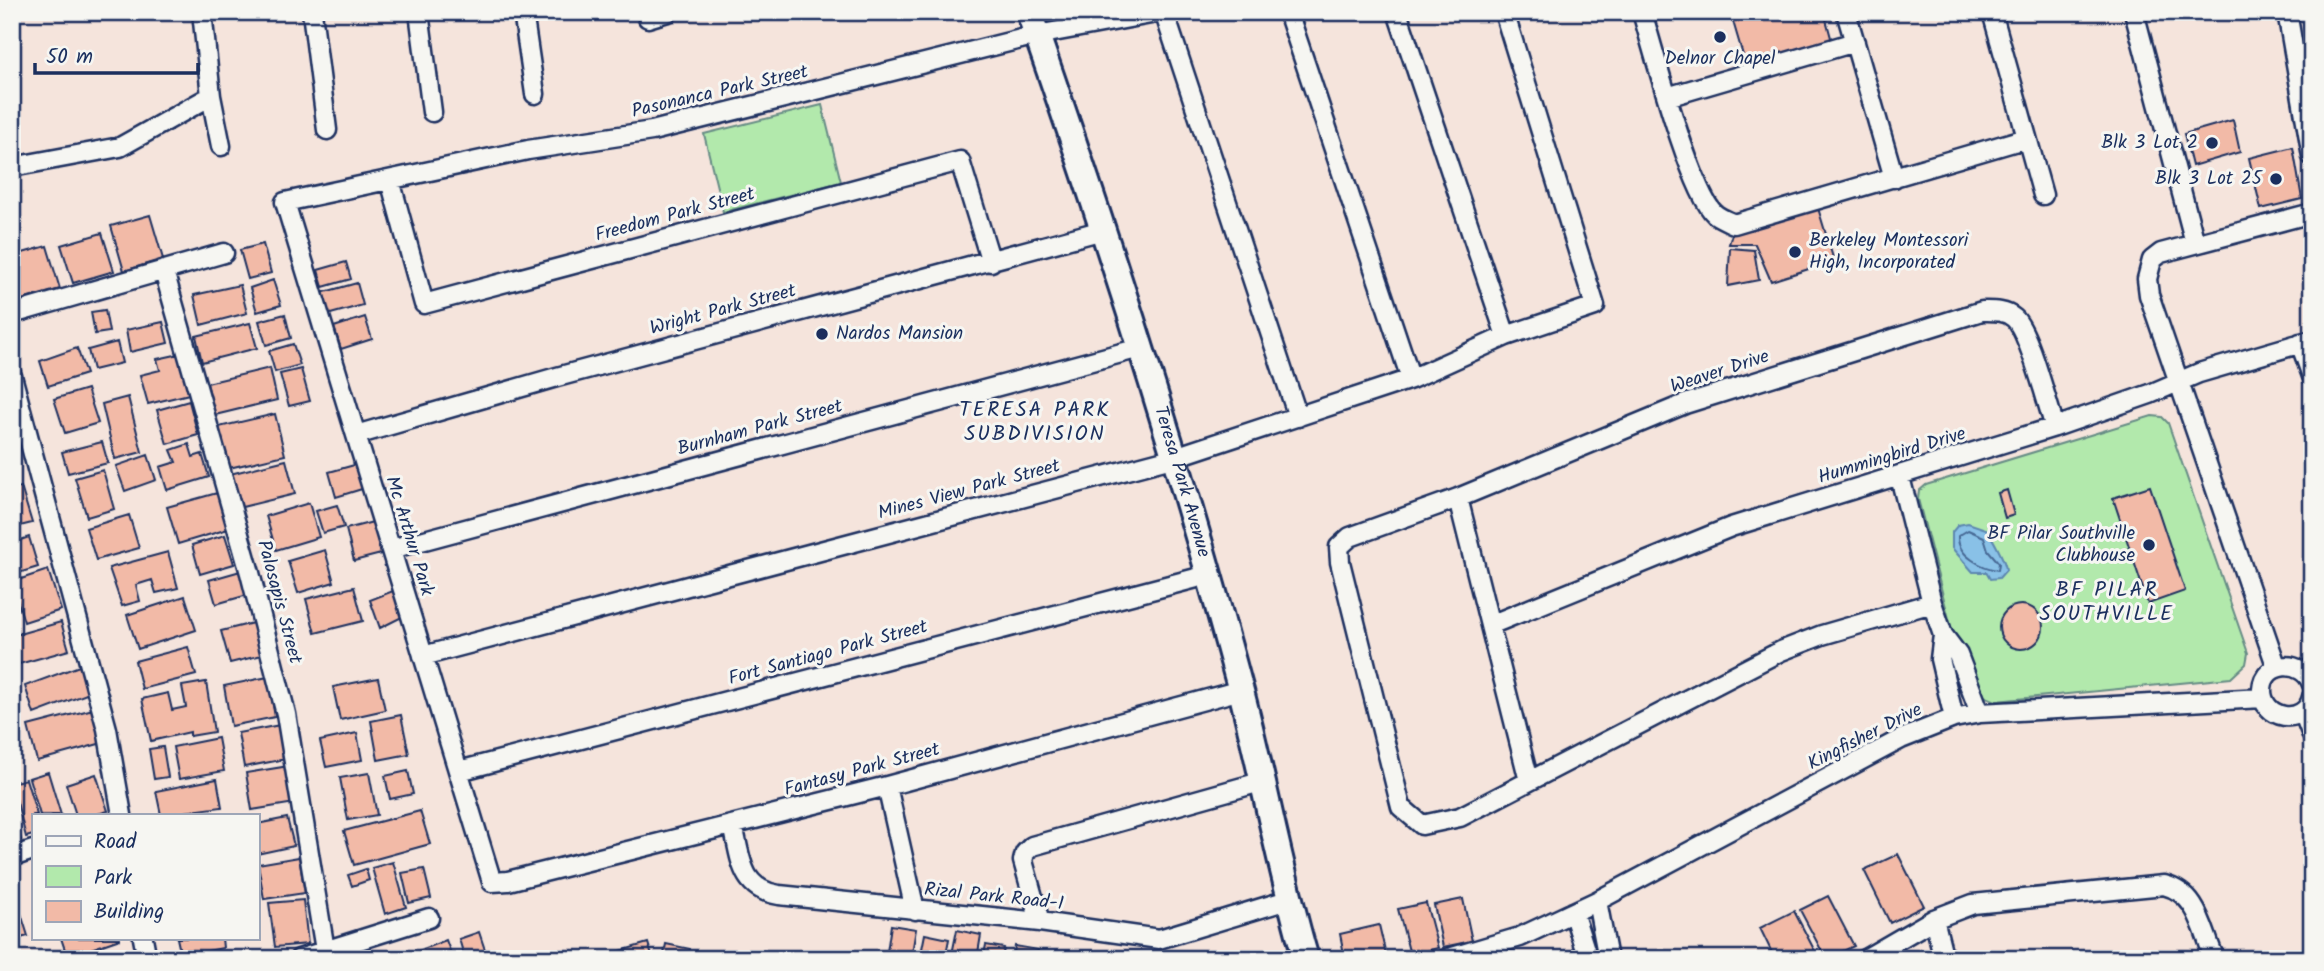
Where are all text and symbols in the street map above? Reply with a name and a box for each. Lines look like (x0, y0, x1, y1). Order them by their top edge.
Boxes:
marker: Delnor Chapel (1712, 29, 1728, 45)
scale bar (35, 32, 198, 76)
text: 50 m (46, 41, 93, 74)
place label: Delnor Chapel (1665, 44, 1776, 74)
street label: Pasonanca Park Street (629, 57, 812, 127)
place label: Blk 3 Lot 2 (2101, 128, 2198, 158)
marker: Blk 3 Lot 2 (2204, 135, 2220, 151)
place label: Blk 3 Lot 25 (2155, 164, 2264, 194)
marker: Blk 3 Lot 25 (2268, 171, 2284, 187)
street label: Freedom Park Street (592, 179, 759, 251)
place label: Berkeley Montessori High, Incorporated (1809, 226, 1970, 278)
marker: Berkeley Montessori High, Incorporated (1787, 244, 1803, 260)
street label: Wright Park Street (647, 276, 800, 344)
place label: Nardos Mansion (836, 319, 963, 349)
marker: Nardos Mansion (814, 326, 830, 342)
street label: Weaver Drive (1667, 342, 1774, 402)
street label: Burnham Park Street (674, 391, 846, 464)
district label: TERESA PARK SUBDIVISION (959, 394, 1111, 451)
street label: Teresa Park Avenue (1145, 402, 1218, 561)
street label: Hummingbird Drive (1814, 419, 1970, 493)
street label: Mines View Park Street (874, 451, 1064, 529)
street label: Mc Arthur Park (377, 472, 441, 600)
place label: BF Pilar Southville Clubhouse (1987, 519, 2135, 571)
street label: Palosapis Street (248, 537, 310, 668)
marker: BF Pilar Southville Clubhouse (2141, 537, 2157, 553)
district label: BF PILAR SOUTHVILLE (2040, 574, 2174, 631)
street label: Fort Santiago Park Street (725, 612, 932, 694)
street label: Kingfisher Drive (1802, 695, 1928, 779)
street label: Fantasy Park Street (781, 735, 944, 805)
legend (32, 814, 259, 940)
text: Road (94, 826, 137, 859)
text: Park (94, 862, 132, 895)
street label: Rizal Park Road-1 (923, 875, 1065, 919)
text: Building (94, 896, 164, 929)

